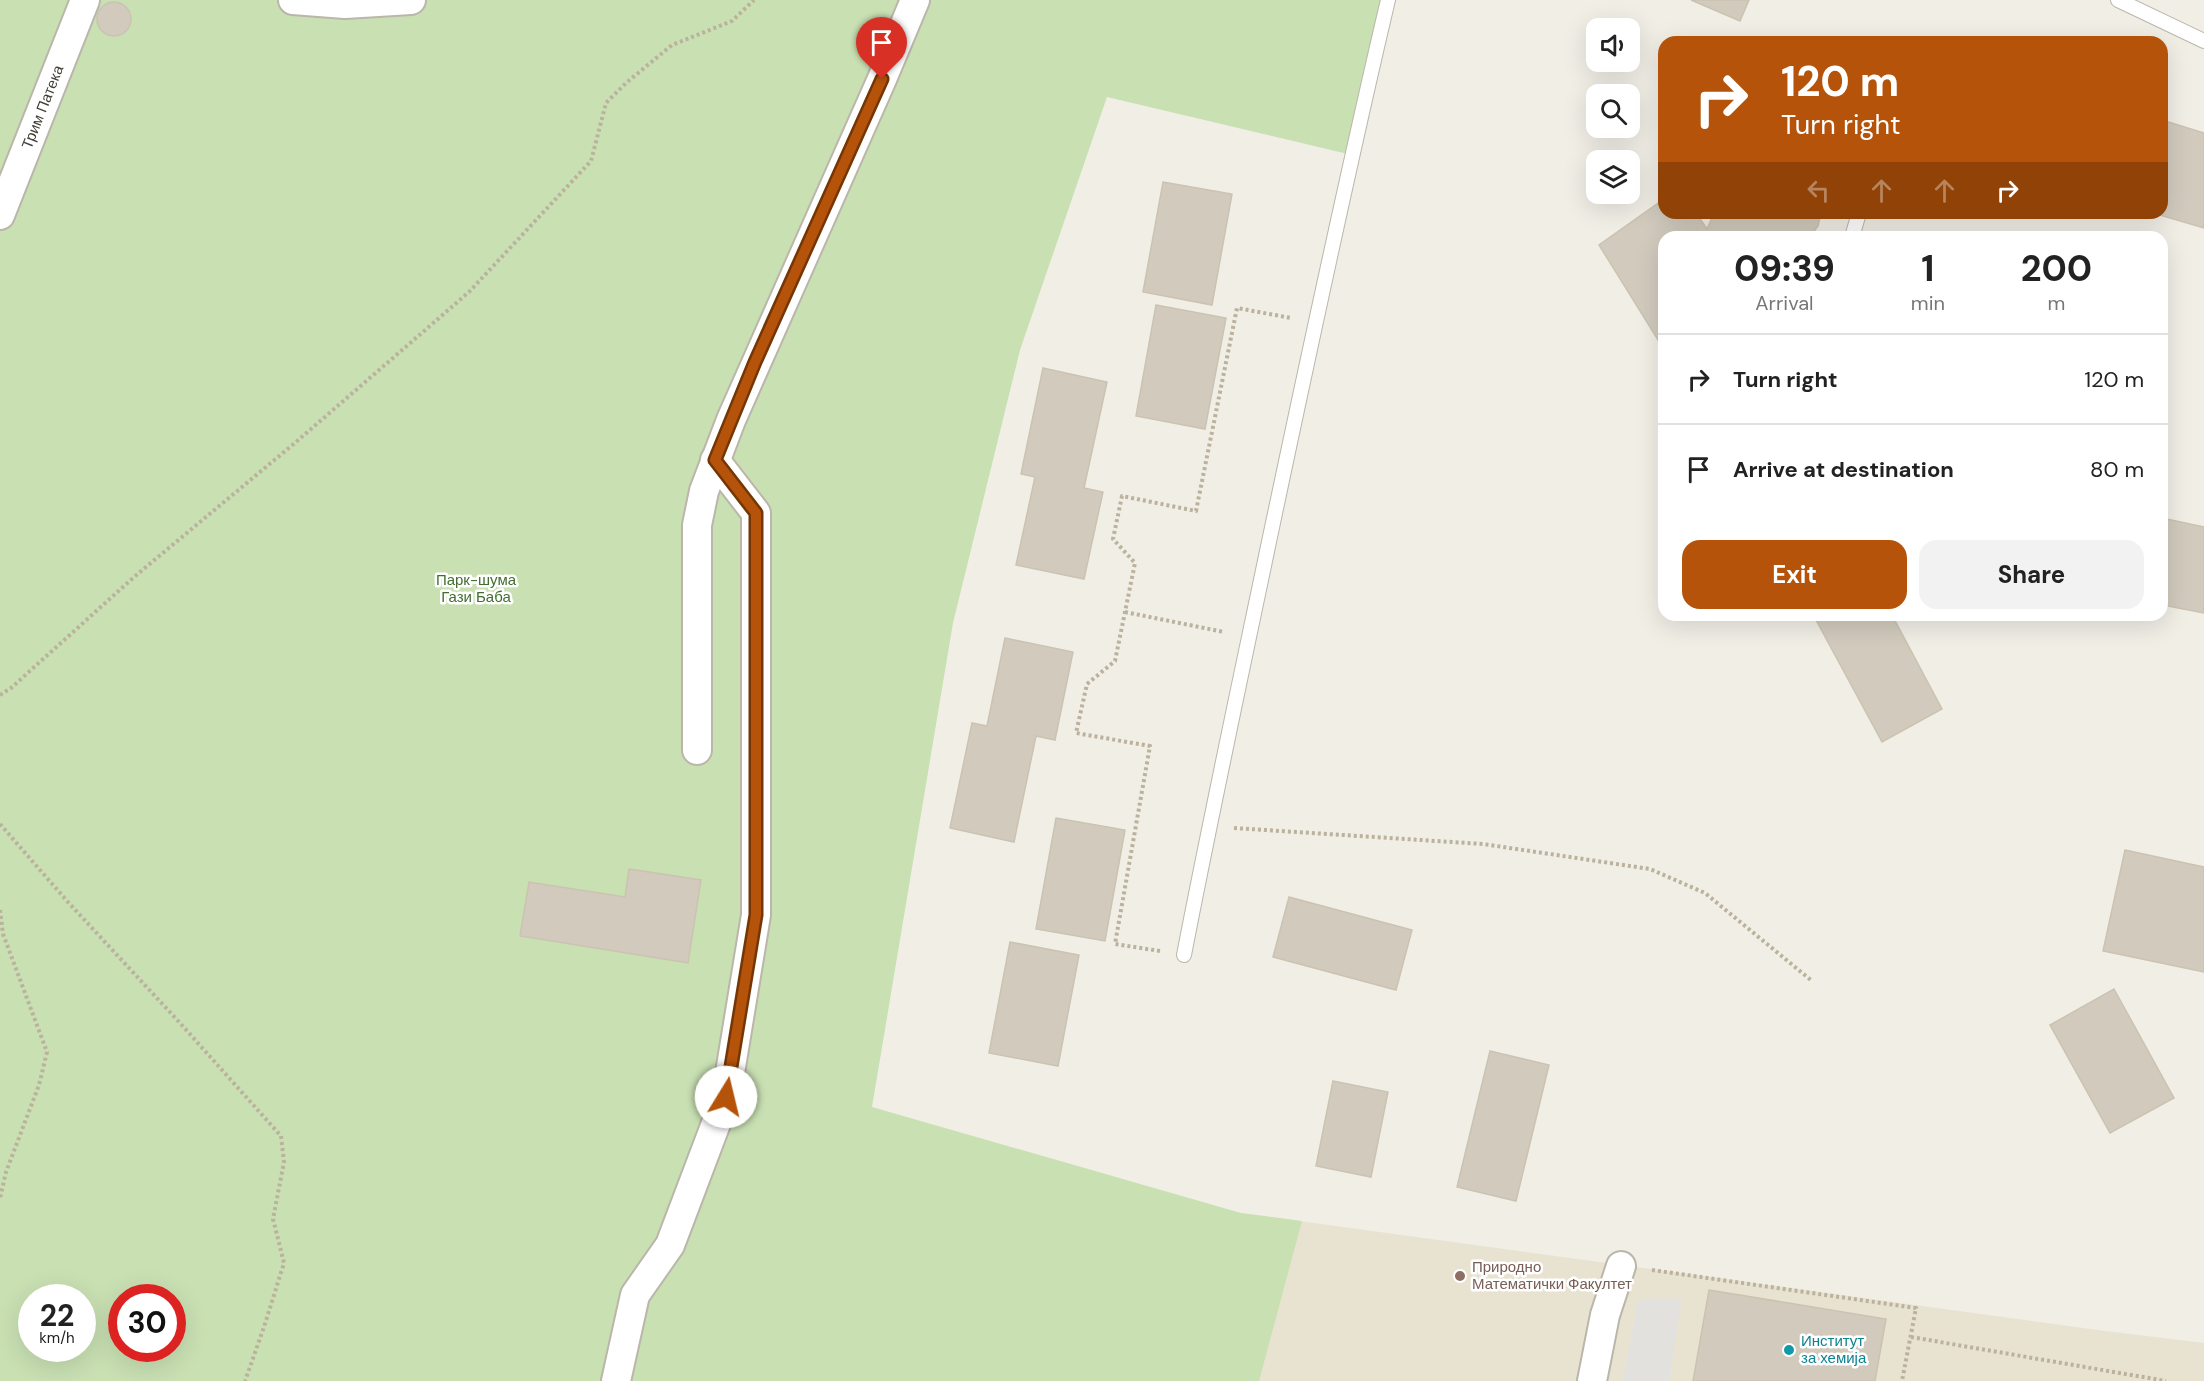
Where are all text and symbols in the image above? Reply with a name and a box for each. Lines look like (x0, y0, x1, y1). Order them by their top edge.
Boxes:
pin (856, 17, 907, 79)
map controls (1586, 18, 1640, 204)
button: sound (1586, 18, 1640, 72)
icon: arrive (865, 26, 898, 59)
text: 120 m (1781, 54, 1899, 109)
icon: right (1682, 60, 1760, 138)
street label: Трим Патека (17, 62, 68, 152)
button: search (1586, 84, 1640, 138)
text: Turn right (1781, 107, 1901, 142)
button: layers (1586, 150, 1640, 204)
icon: left (1802, 174, 1835, 207)
icon: ahead (1865, 174, 1898, 207)
icon: ahead (1928, 174, 1961, 207)
icon: right (1991, 174, 2024, 207)
text: 09:39 (1734, 245, 1835, 292)
text: 1 (1921, 245, 1934, 292)
text: 200 (2021, 245, 2092, 292)
text: Arrival (1755, 290, 1814, 316)
text: min (1911, 290, 1945, 316)
text: m (2048, 290, 2065, 316)
icon: right (1682, 363, 1715, 396)
text: Turn right (1733, 365, 1838, 394)
text: 120 m (2084, 365, 2144, 394)
icon: arrive (1682, 453, 1715, 486)
text: Arrive at destination (1733, 455, 1954, 484)
text: 80 m (2090, 455, 2144, 484)
button: Exit (1682, 540, 1907, 609)
button: Share (1919, 540, 2144, 609)
park label: Парк-шума Гази Баба (436, 570, 517, 607)
position arrow (694, 1065, 758, 1129)
place label: Природно Математички Факултет (1472, 1257, 1632, 1294)
marker: Природно Математички Факултет (1453, 1269, 1467, 1283)
speed limit sign: 30 (108, 1284, 186, 1362)
text: 22 (40, 1296, 74, 1335)
text: km/h (39, 1328, 75, 1348)
place label: Институт за хемија (1801, 1331, 1867, 1368)
marker: Институт за хемија (1782, 1343, 1796, 1357)

